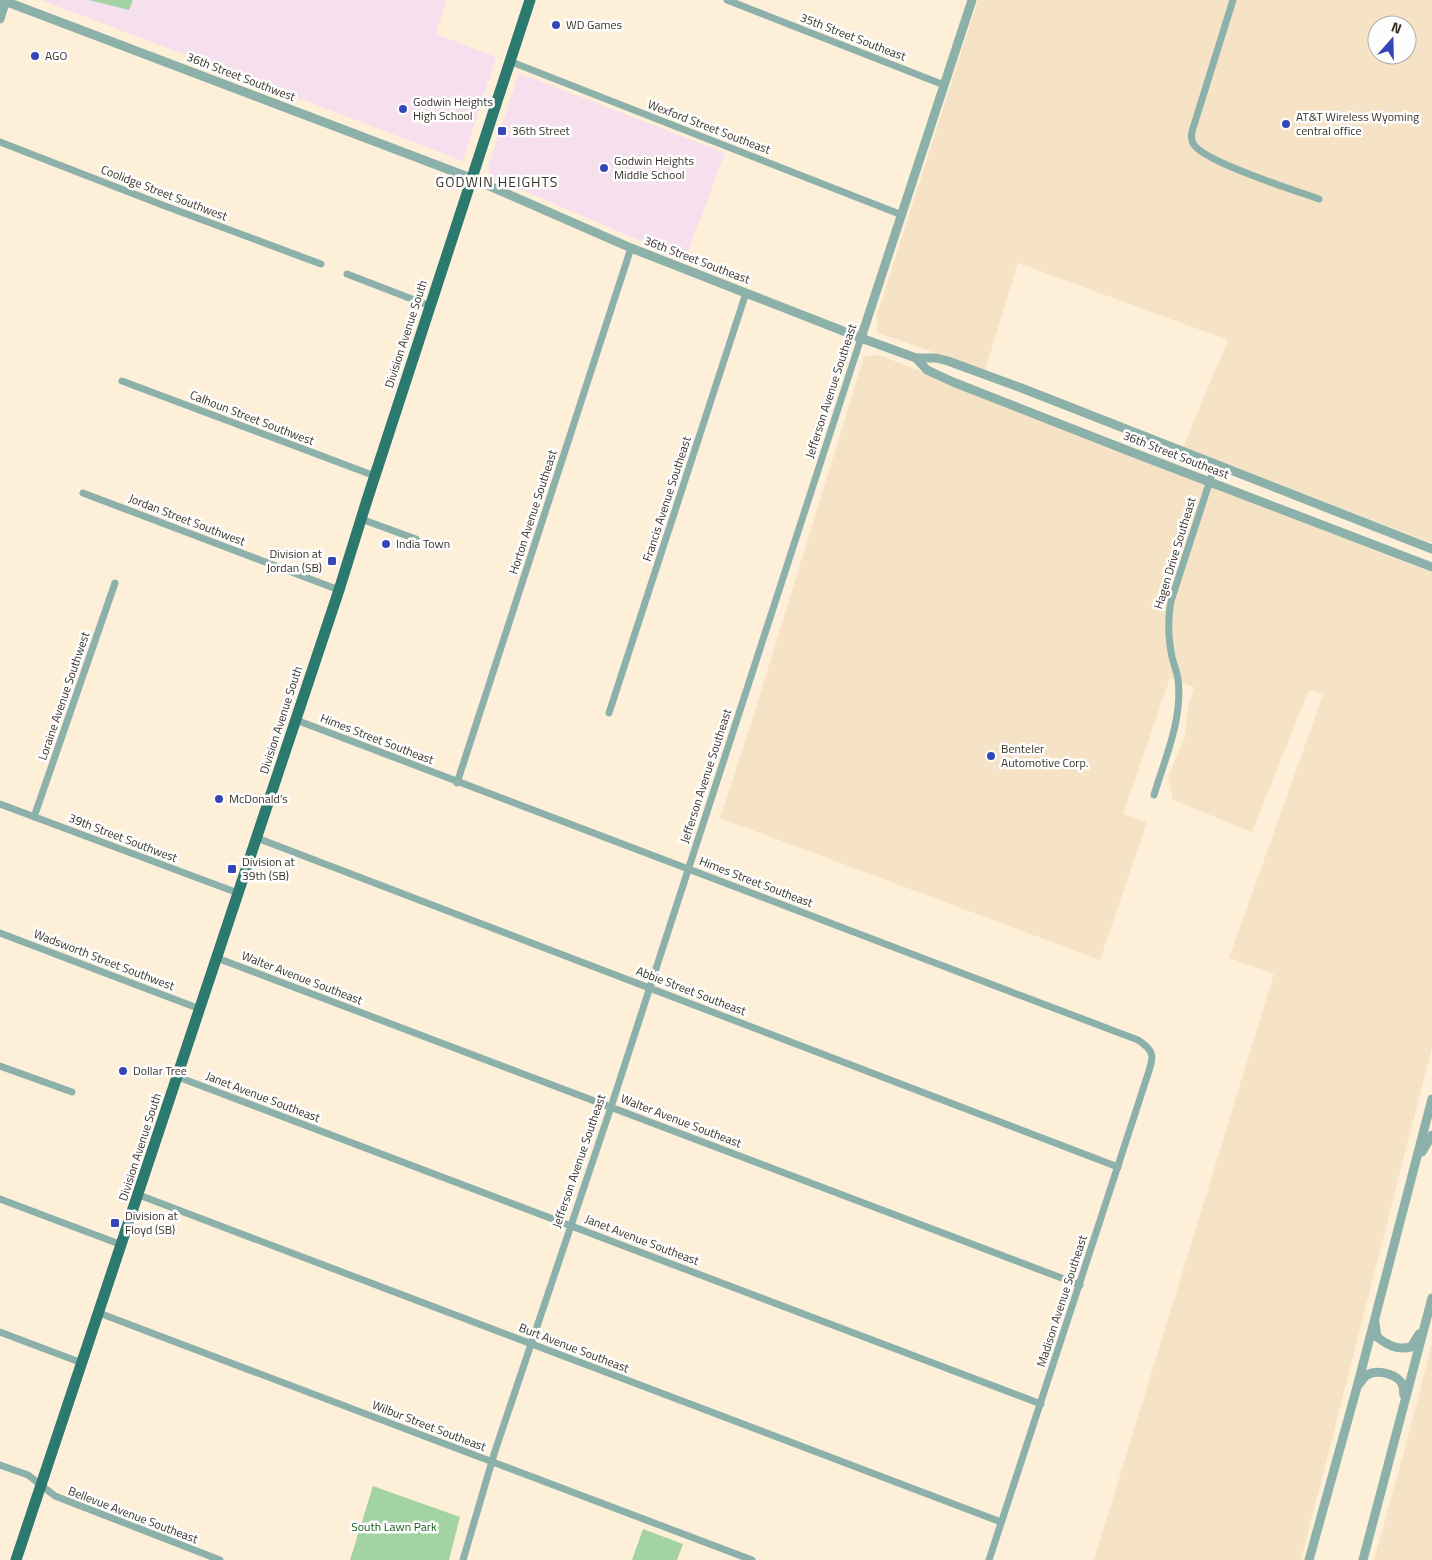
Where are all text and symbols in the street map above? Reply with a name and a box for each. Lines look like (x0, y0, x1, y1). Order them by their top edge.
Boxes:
street label: 35th Street Southeast (797, 8, 910, 66)
place label: WD Games (566, 15, 623, 34)
north arrow (1367, 15, 1417, 65)
text: N (1388, 16, 1405, 39)
marker: WD Games (550, 19, 562, 31)
place label: AGO (45, 46, 67, 65)
street label: 36th Street Southwest (184, 47, 299, 106)
marker: AGO (29, 50, 41, 62)
place label: Godwin Heights High School (413, 92, 493, 125)
street label: Wexford Street Southeast (645, 94, 774, 159)
marker: Godwin Heights High School (397, 103, 409, 115)
place label: AT&T Wireless Wyoming central office (1296, 107, 1419, 140)
marker: AT&T Wireless Wyoming central office (1280, 118, 1292, 130)
place label: 36th Street (512, 121, 570, 140)
marker: 36th Street (496, 125, 508, 137)
place label: Godwin Heights Middle School (614, 151, 694, 184)
street label: Coolidge Street Southwest (98, 160, 231, 226)
marker: Godwin Heights Middle School (598, 162, 610, 174)
district label: GODWIN HEIGHTS (436, 171, 558, 192)
street label: 36th Street Southeast (641, 231, 754, 289)
street label: Division Avenue South (379, 277, 432, 390)
street label: Jefferson Avenue Southeast (800, 320, 861, 461)
street label: Calhoun Street Southwest (187, 385, 318, 450)
street label: 36th Street Southeast (1120, 426, 1233, 484)
street label: Francis Avenue Southeast (637, 433, 696, 564)
street label: Horton Avenue Southeast (503, 446, 562, 577)
street label: Jordan Street Southwest (126, 489, 249, 551)
street label: Hagen Drive Southeast (1148, 494, 1201, 611)
place label: India Town (396, 534, 450, 553)
marker: India Town (380, 538, 392, 550)
place label: Division at Jordan (SB) (267, 544, 323, 577)
marker: Division at Jordan (SB) (326, 555, 338, 567)
street label: Loraine Avenue Southwest (33, 628, 95, 763)
street label: Division Avenue South (254, 663, 307, 776)
street label: Jefferson Avenue Southeast (675, 705, 736, 846)
street label: Himes Street Southeast (318, 708, 437, 769)
place label: Benteler Automotive Corp. (1001, 739, 1088, 772)
marker: Benteler Automotive Corp. (985, 750, 997, 762)
place label: McDonald's (229, 789, 288, 808)
marker: McDonald's (213, 793, 225, 805)
street label: 39th Street Southwest (66, 808, 181, 867)
street label: Himes Street Southeast (697, 851, 816, 912)
place label: Division at 39th (SB) (242, 852, 295, 885)
marker: Division at 39th (SB) (226, 863, 238, 875)
street label: Wadsworth Street Southwest (31, 924, 178, 995)
street label: Walter Avenue Southeast (239, 946, 366, 1010)
street label: Abbie Street Southeast (633, 961, 750, 1021)
place label: Dollar Tree (133, 1061, 187, 1080)
marker: Dollar Tree (117, 1065, 129, 1077)
street label: Janet Avenue Southeast (203, 1066, 324, 1127)
street label: Walter Avenue Southeast (618, 1089, 745, 1153)
street label: Division Avenue South (113, 1090, 166, 1203)
street label: Jefferson Avenue Southeast (547, 1091, 611, 1230)
place label: Division at Floyd (SB) (125, 1206, 178, 1239)
street label: Janet Avenue Southeast (582, 1209, 703, 1270)
marker: Division at Floyd (SB) (109, 1217, 121, 1229)
street label: Madison Avenue Southeast (1031, 1232, 1092, 1369)
street label: Burt Avenue Southeast (516, 1318, 633, 1378)
street label: Wilbur Street Southeast (369, 1395, 490, 1456)
street label: Bellevue Avenue Southeast (65, 1481, 202, 1548)
park label: South Lawn Park (351, 1517, 437, 1536)

